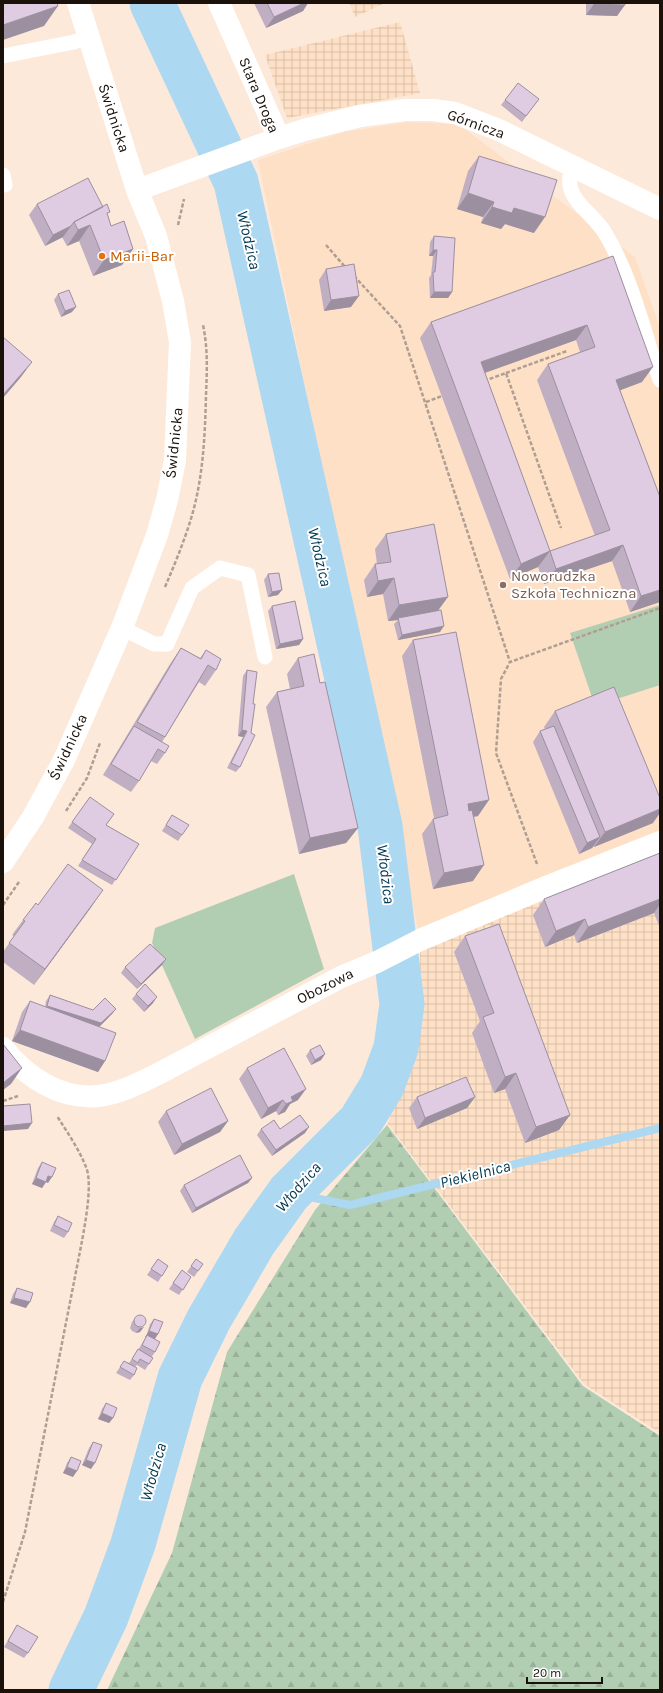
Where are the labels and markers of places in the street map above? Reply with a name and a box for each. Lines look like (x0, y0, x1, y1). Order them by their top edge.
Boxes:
place label: Marii-Bar (110, 247, 174, 265)
marker: Marii-Bar (97, 251, 107, 261)
place label: Noworudzka Szkoła Techniczna (511, 567, 636, 602)
marker: Noworudzka Szkoła Techniczna (498, 580, 508, 590)

